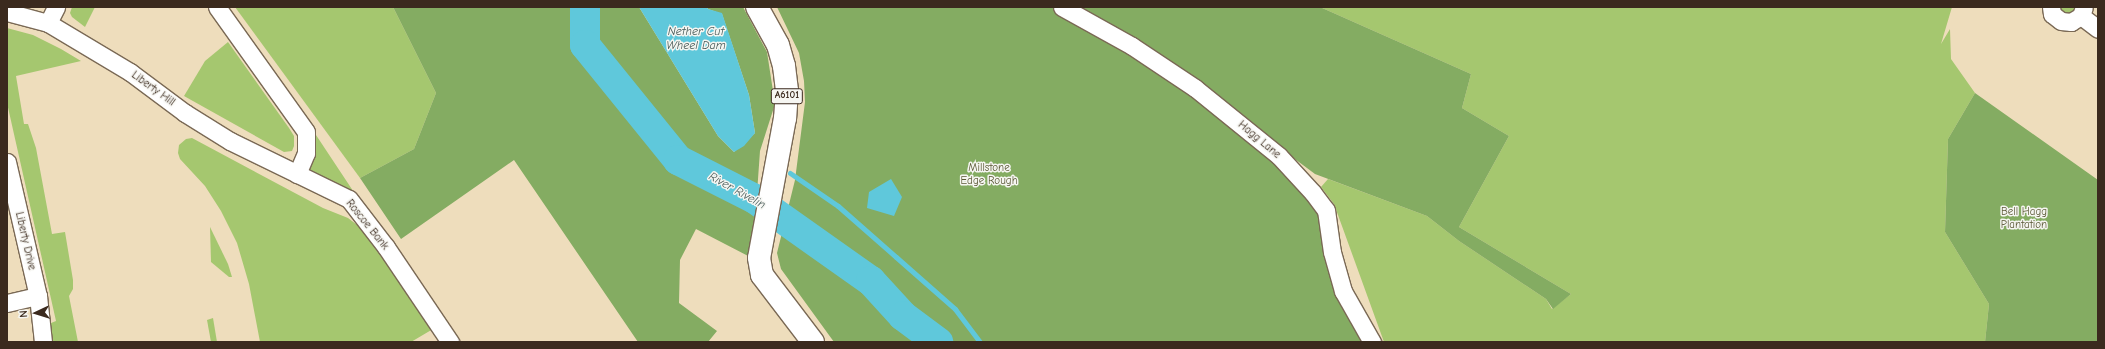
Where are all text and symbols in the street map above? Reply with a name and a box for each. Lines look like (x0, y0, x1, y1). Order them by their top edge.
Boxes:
water label: Nether Cut Wheel Dam (666, 25, 726, 53)
street label: Liberty Hill (129, 69, 177, 109)
road number: A6101 (770, 88, 804, 104)
street label: Hagg Lane (1235, 118, 1283, 162)
park label: Millstone Edge Rough (960, 162, 1018, 188)
water label: River Rivelin (706, 170, 768, 212)
street label: Roscoe Bank (343, 197, 391, 253)
park label: Bell Hagg Plantation (2001, 206, 2047, 232)
street label: Liberty Drive (12, 211, 38, 271)
north arrow (16, 293, 56, 333)
text: N (17, 310, 30, 318)

